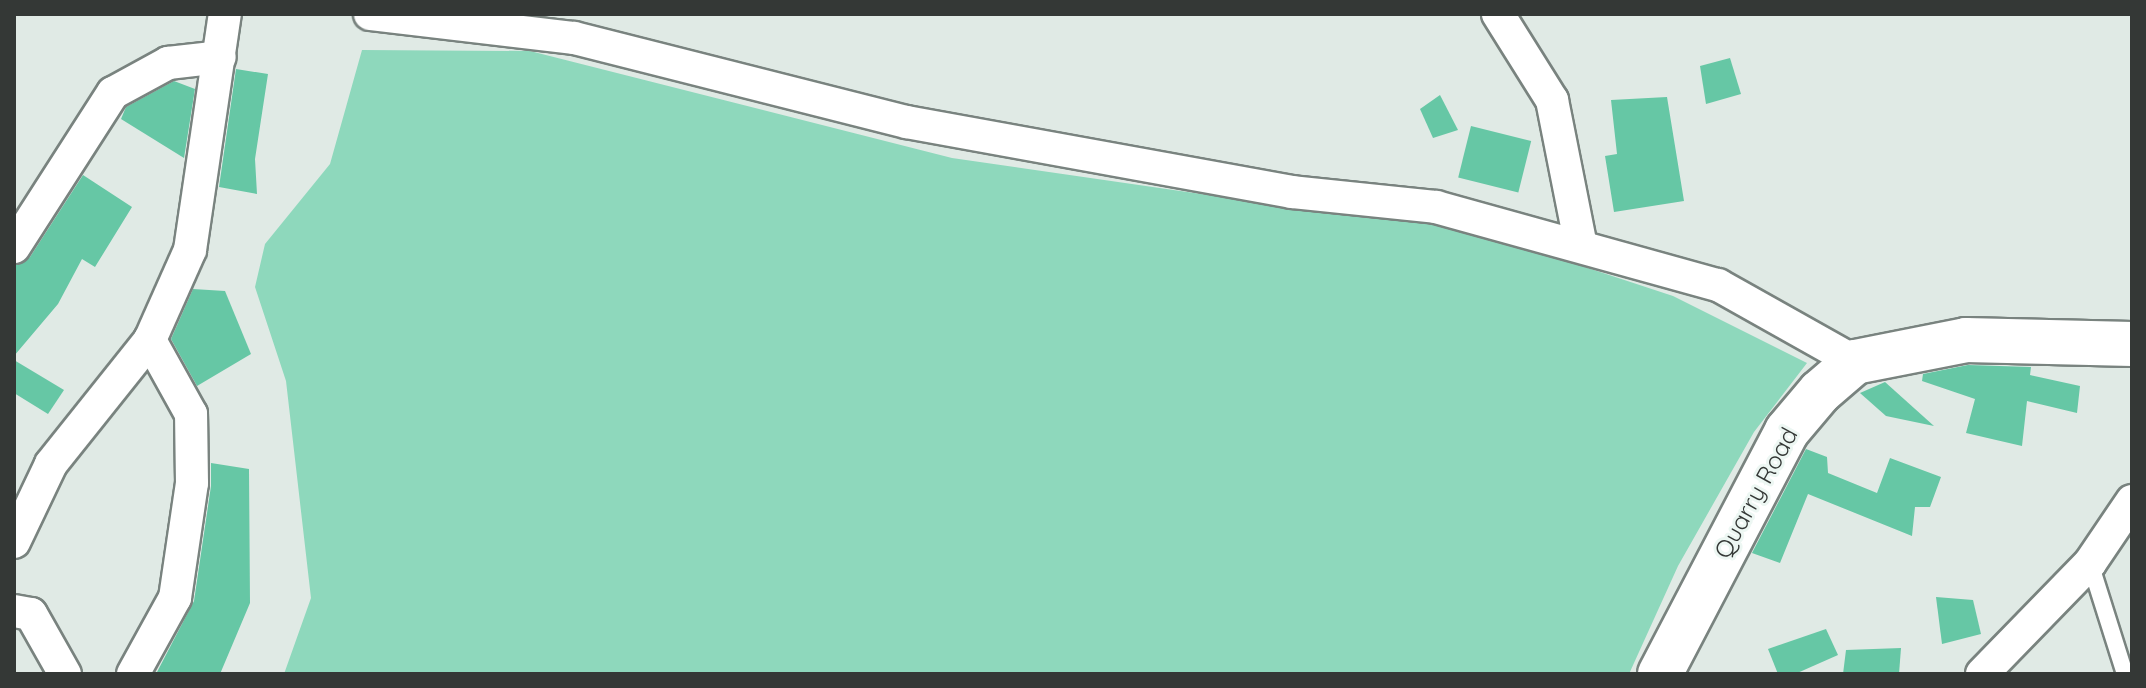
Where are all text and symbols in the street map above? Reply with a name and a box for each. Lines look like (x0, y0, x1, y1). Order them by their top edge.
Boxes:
street label: Quarry Road (1708, 423, 1804, 563)

